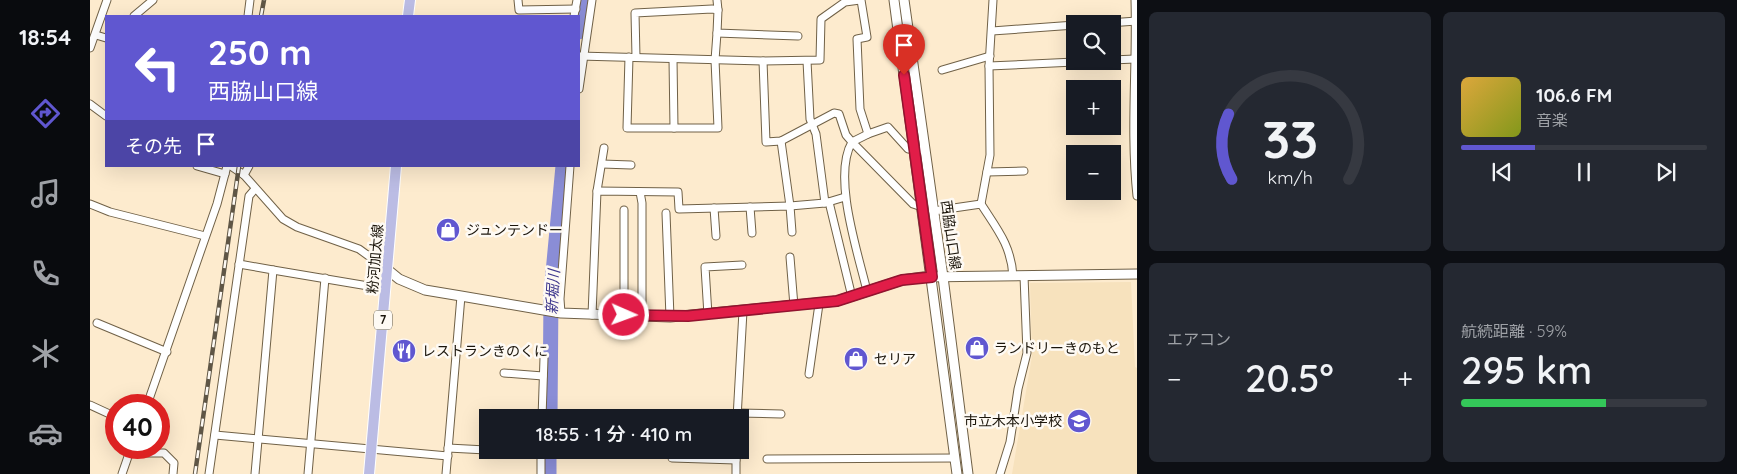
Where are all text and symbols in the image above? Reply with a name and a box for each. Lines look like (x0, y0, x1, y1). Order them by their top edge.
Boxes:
map controls (1066, 15, 1121, 200)
button: search (1066, 15, 1121, 70)
text: 18:54 (19, 23, 71, 51)
pin (883, 24, 925, 75)
text: 250 m (208, 30, 312, 74)
icon: arrive (890, 31, 918, 59)
icon: left (125, 35, 190, 100)
text: 西脇山口線 (208, 77, 318, 105)
button: + (1066, 80, 1121, 135)
text: 106.6 FM (1536, 83, 1612, 107)
icon: directions (28, 96, 63, 131)
text: 33 (1262, 106, 1318, 171)
text: 音楽 (1536, 110, 1568, 130)
icon: arrive (192, 130, 220, 158)
text: その先 (125, 134, 182, 158)
button: − (1066, 145, 1121, 200)
icon: previous (1488, 158, 1516, 186)
icon: pause (1570, 158, 1598, 186)
icon: next (1652, 158, 1680, 186)
text: km/h (1267, 166, 1313, 188)
icon: music (28, 176, 63, 211)
street label: 西脇山口線 (937, 199, 965, 271)
shop icon: ジュンテンドー (435, 217, 461, 243)
place label: ジュンテンドー (466, 221, 563, 239)
street label: 粉河加太線 (363, 223, 387, 295)
icon: phone (28, 256, 63, 291)
water label: 新堀川 (542, 267, 563, 315)
position arrow (597, 288, 649, 340)
road number: 7 (374, 310, 392, 330)
text: 航続距離 · 59% (1461, 321, 1567, 341)
text: エアコン (1167, 329, 1231, 349)
shop icon: ランドリーきのもと (964, 335, 990, 361)
icon: climate (28, 336, 63, 371)
restaurant icon: レストランきのくに (391, 338, 417, 364)
place label: ランドリーきのもと (994, 339, 1120, 357)
place label: レストランきのくに (422, 342, 548, 360)
shop icon: セリア (843, 346, 869, 372)
text: 295 km (1461, 346, 1592, 394)
place label: セリア (874, 350, 916, 368)
text: 20.5° (1245, 354, 1334, 402)
text: − (1167, 361, 1182, 396)
text: + (1397, 361, 1413, 396)
speed limit sign: 40 (105, 394, 170, 459)
school or university icon: 市立木本小学校 (1066, 408, 1092, 434)
place label: 市立木本小学校 (964, 412, 1062, 430)
icon: car (28, 416, 63, 451)
text: 18:55 · 1 分 · 410 m (536, 422, 692, 446)

